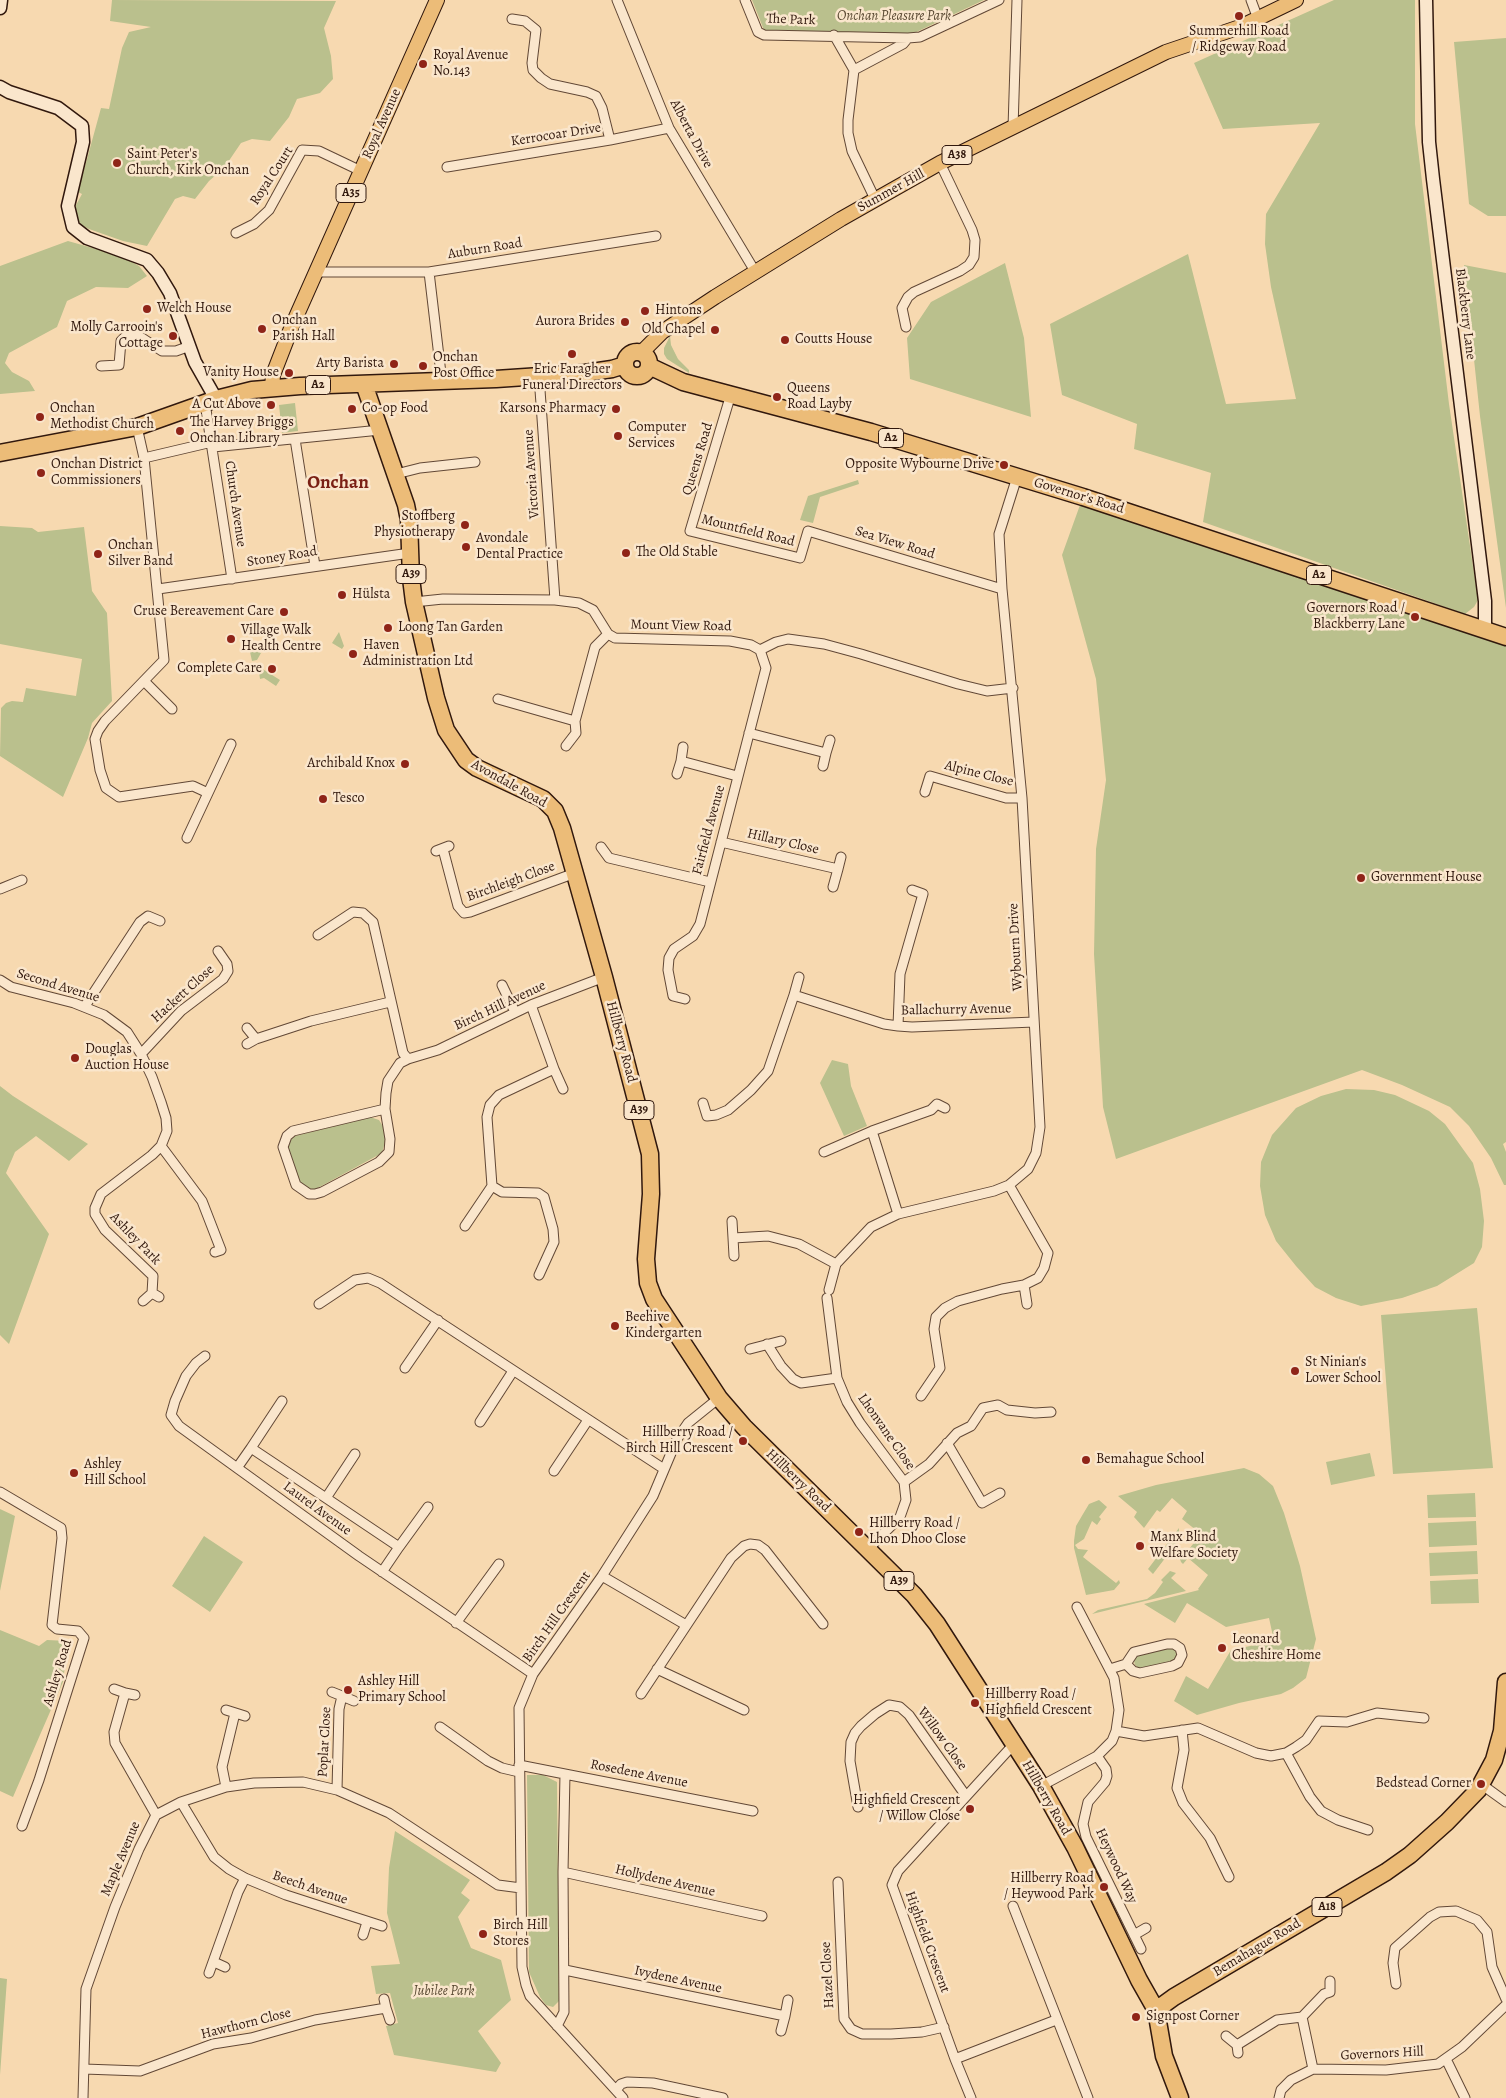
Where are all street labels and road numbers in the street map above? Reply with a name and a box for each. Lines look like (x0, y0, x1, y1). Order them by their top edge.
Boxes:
street label: The Park (766, 11, 816, 29)
street label: Royal Avenue (359, 86, 405, 162)
street label: Alberta Drive (666, 97, 716, 171)
street label: Kerrocoar Drive (510, 120, 602, 150)
street label: Royal Court (247, 143, 297, 209)
road number: A38 (942, 146, 972, 164)
street label: Summer Hill (855, 166, 927, 216)
road number: A35 (336, 184, 366, 202)
street label: Auburn Road (447, 235, 523, 263)
street label: Blackberry Lane (1451, 267, 1479, 361)
road number: A2 (306, 376, 330, 394)
street label: Queens Road (679, 421, 717, 497)
road number: A2 (878, 428, 904, 448)
street label: Victoria Avenue (520, 429, 544, 519)
street label: Church Avenue (221, 460, 249, 548)
street label: Governor's Road (1032, 474, 1126, 518)
street label: Mountfield Road (700, 511, 796, 551)
street label: Sea View Road (853, 523, 937, 563)
street label: Stoney Road (246, 543, 318, 571)
road number: A39 (396, 564, 426, 584)
road number: A2 (1306, 566, 1332, 584)
street label: Mount View Road (630, 617, 732, 635)
street label: Avondale Road (468, 756, 550, 812)
street label: Alpine Close (943, 757, 1015, 791)
street label: Fairfield Avenue (689, 783, 729, 877)
street label: Hillary Close (745, 826, 821, 858)
street label: Birchleigh Close (465, 858, 557, 906)
street label: Wybourn Drive (1005, 903, 1027, 991)
street label: Hackett Close (148, 961, 218, 1027)
street label: Second Avenue (15, 965, 101, 1007)
street label: Birch Hill Avenue (451, 977, 549, 1035)
street label: Hillberry Road (602, 999, 640, 1085)
street label: Ballachurry Avenue (900, 1001, 1012, 1019)
road number: A39 (624, 1100, 654, 1120)
street label: Ashley Park (106, 1209, 164, 1269)
street label: Lhonvane Close (854, 1391, 918, 1473)
street label: Hillberry Road (762, 1446, 834, 1516)
street label: Laurel Avenue (279, 1479, 355, 1539)
street label: Birch Hill Crescent (519, 1568, 595, 1666)
road number: A39 (884, 1572, 914, 1590)
street label: Ashley Road (40, 1637, 76, 1709)
street label: Willow Close (914, 1704, 970, 1774)
street label: Poplar Close (315, 1706, 335, 1778)
street label: Rosedene Avenue (589, 1756, 689, 1792)
street label: Hillberry Road (1018, 1758, 1074, 1838)
street label: Maple Avenue (98, 1819, 144, 1899)
street label: Heywood Way (1091, 1826, 1141, 1906)
street label: Hollydene Avenue (613, 1861, 717, 1901)
street label: Beech Avenue (270, 1867, 350, 1909)
street label: Highfield Crescent (901, 1889, 953, 1995)
road number: A18 (1312, 1898, 1342, 1916)
street label: Bemahague Road (1210, 1915, 1304, 1981)
street label: Hazel Close (818, 1941, 838, 2009)
street label: Ivydene Avenue (633, 1963, 723, 1997)
street label: Hawthorn Close (199, 2005, 293, 2043)
street label: Governors Hill (1340, 2043, 1424, 2065)

